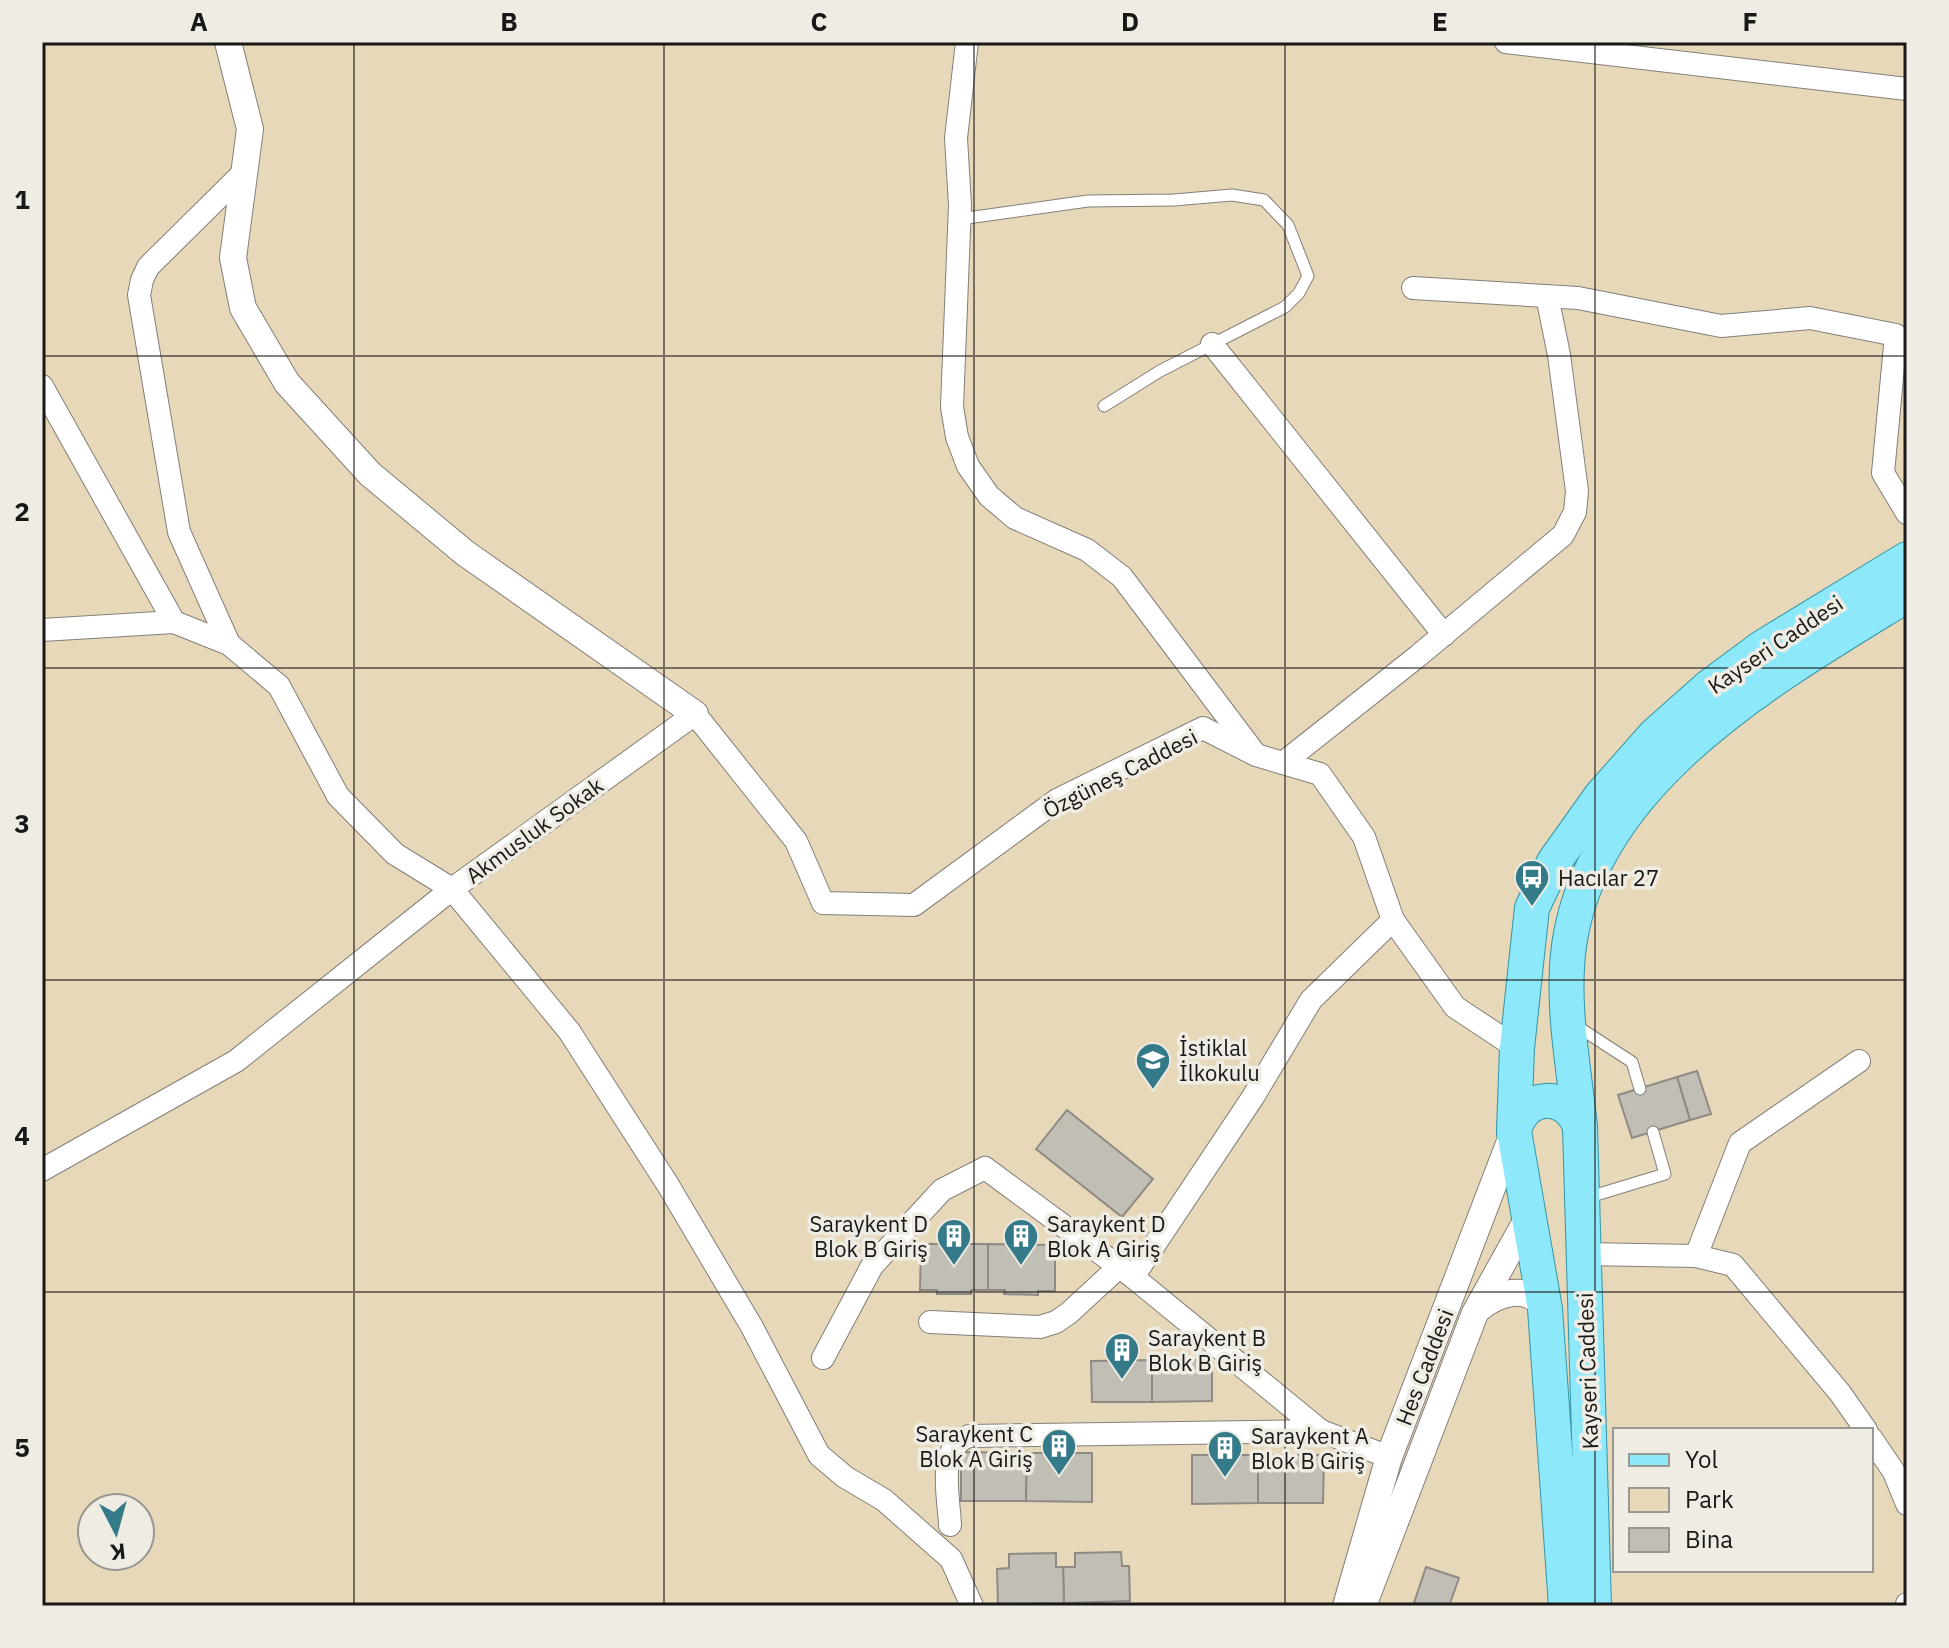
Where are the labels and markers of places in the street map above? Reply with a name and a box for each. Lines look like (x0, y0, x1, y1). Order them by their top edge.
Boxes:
bus stop icon: Hacılar 27 (1513, 858, 1551, 908)
place label: Hacılar 27 (1558, 863, 1659, 892)
place label: İstiklal İlkokulu (1179, 1033, 1260, 1087)
school or university icon: İstiklal İlkokulu (1134, 1041, 1172, 1091)
place label: Saraykent D Blok B Giriş (809, 1209, 928, 1263)
place label: Saraykent D Blok A Giriş (1047, 1209, 1166, 1263)
building icon: Saraykent D Blok B Giriş (935, 1217, 973, 1267)
building icon: Saraykent D Blok A Giriş (1002, 1217, 1040, 1267)
place label: Saraykent B Blok B Giriş (1148, 1323, 1266, 1377)
building icon: Saraykent B Blok B Giriş (1103, 1331, 1141, 1381)
place label: Saraykent C Blok A Giriş (915, 1419, 1033, 1473)
place label: Saraykent A Blok B Giriş (1251, 1421, 1369, 1475)
building icon: Saraykent C Blok A Giriş (1040, 1427, 1078, 1477)
building icon: Saraykent A Blok B Giriş (1206, 1429, 1244, 1479)

